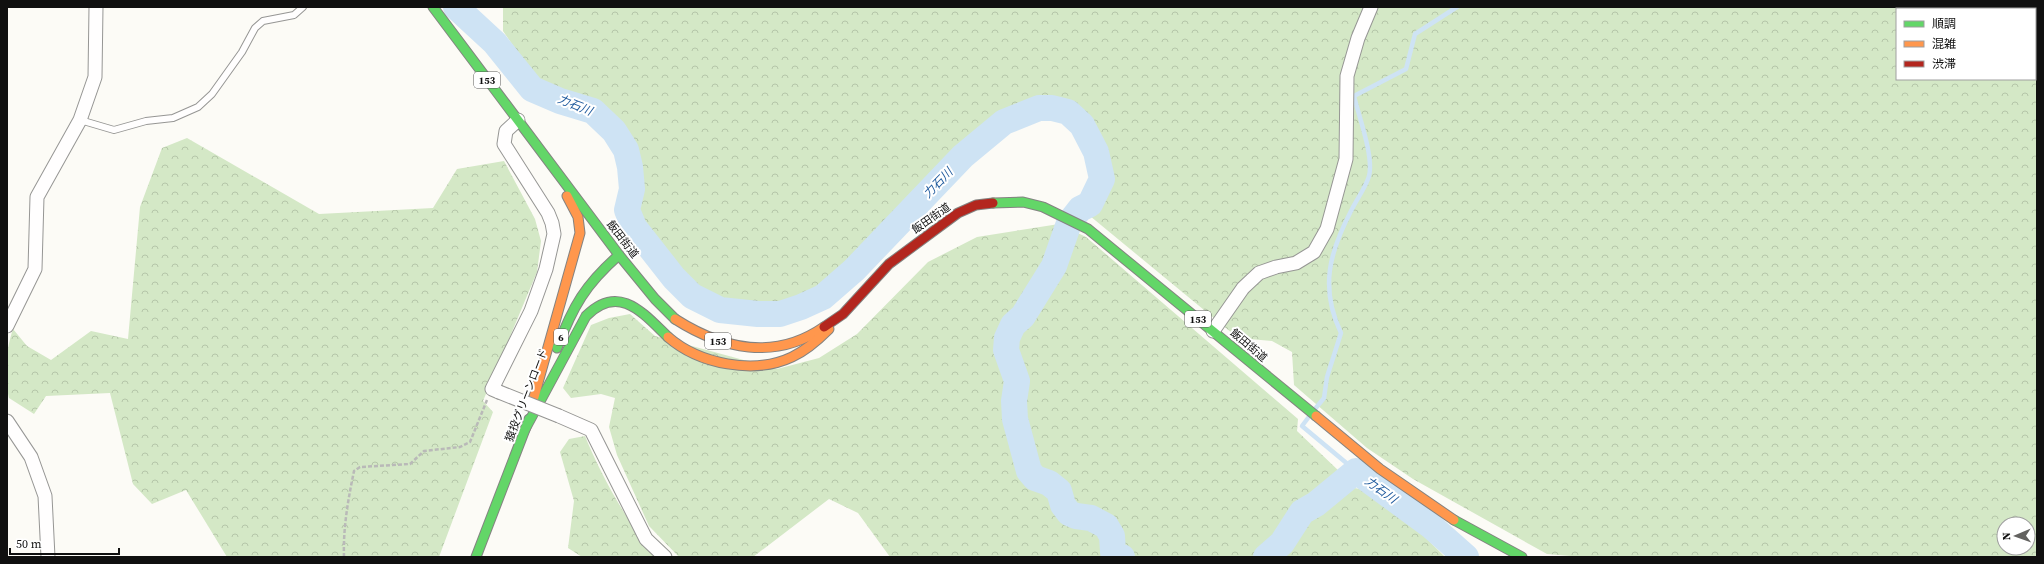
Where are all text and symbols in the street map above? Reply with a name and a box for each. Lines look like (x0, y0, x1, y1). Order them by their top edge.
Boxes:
legend (1896, 8, 2036, 80)
text: 順調 (1932, 16, 1956, 32)
text: 混雑 (1932, 36, 1956, 52)
text: 渋滞 (1932, 56, 1956, 72)
road number: 153 (474, 72, 500, 88)
water label: 力石川 (555, 91, 597, 120)
water label: 力石川 (920, 163, 958, 202)
street label: 飯田街道 (909, 200, 954, 237)
street label: 飯田街道 (603, 217, 642, 261)
road number: 153 (1185, 311, 1211, 327)
street label: 飯田街道 (1227, 325, 1270, 365)
road number: 6 (554, 329, 568, 345)
road number: 153 (705, 333, 731, 349)
street label: 猿投グリーンロード (502, 347, 551, 444)
water label: 力石川 (1362, 473, 1402, 508)
north arrow (1996, 516, 2036, 556)
scale bar (10, 530, 119, 556)
text: N (1999, 532, 2014, 541)
text: 50 m (16, 536, 42, 552)

